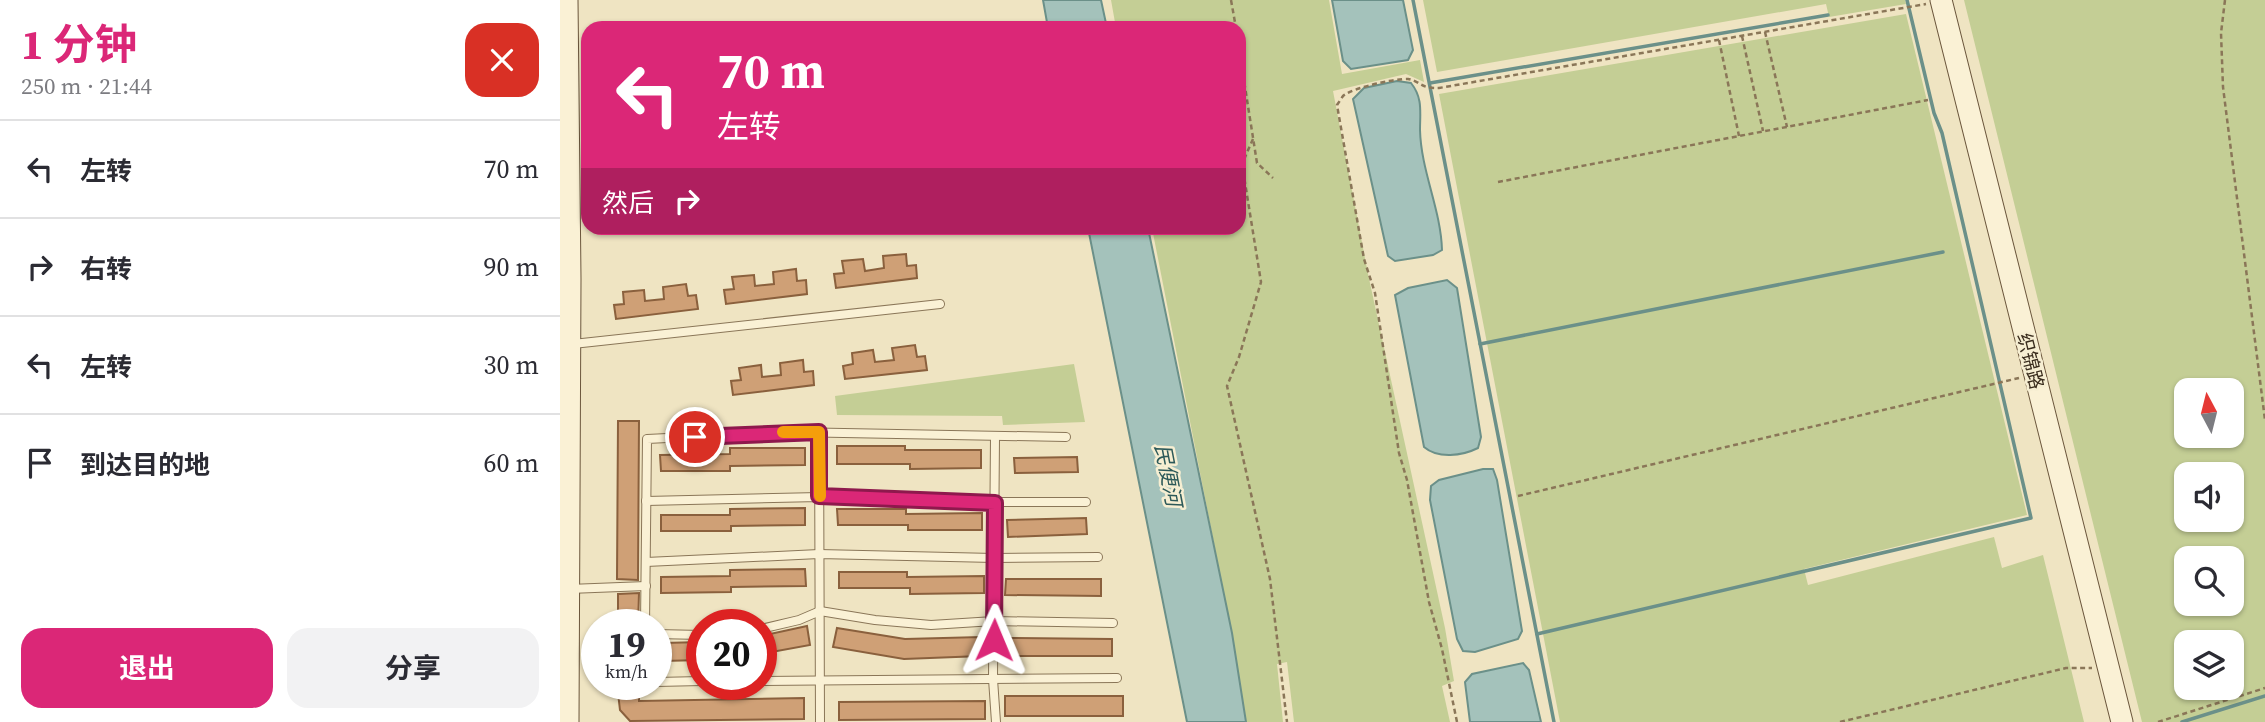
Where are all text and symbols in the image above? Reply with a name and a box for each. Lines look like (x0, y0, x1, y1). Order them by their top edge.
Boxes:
text: 1 分钟 (21, 15, 137, 73)
button: close (465, 23, 539, 97)
text: 70 m (717, 37, 825, 104)
icon: left (602, 49, 693, 140)
text: 250 m · 21:44 (21, 70, 152, 102)
text: 左转 (717, 105, 781, 149)
icon: left (21, 150, 59, 188)
text: 70 m (484, 151, 539, 187)
text: 左转 (80, 153, 132, 189)
icon: right (668, 182, 706, 220)
text: 然后 (602, 185, 654, 221)
icon: right (21, 248, 59, 286)
text: 90 m (484, 249, 539, 285)
text: 右转 (80, 251, 132, 287)
street label: 织锦路 (2011, 330, 2051, 392)
icon: left (21, 346, 59, 384)
text: 30 m (484, 347, 539, 383)
text: 左转 (80, 349, 132, 385)
north arrow (2174, 378, 2244, 448)
map controls (2174, 378, 2244, 700)
pin (665, 407, 725, 467)
icon: arrive (676, 418, 714, 456)
water label: 民便河 (1148, 441, 1189, 513)
icon: arrive (21, 444, 59, 482)
text: 60 m (484, 445, 539, 481)
text: 到达目的地 (80, 447, 210, 483)
button: sound (2174, 462, 2244, 532)
button: search (2174, 546, 2244, 616)
position arrow (957, 603, 1031, 677)
speed limit sign: 20 (686, 609, 777, 700)
text: 19 (608, 621, 645, 669)
button: 退出 (21, 628, 273, 708)
button: 分享 (287, 628, 539, 708)
button: layers (2174, 630, 2244, 700)
text: km/h (605, 659, 648, 684)

